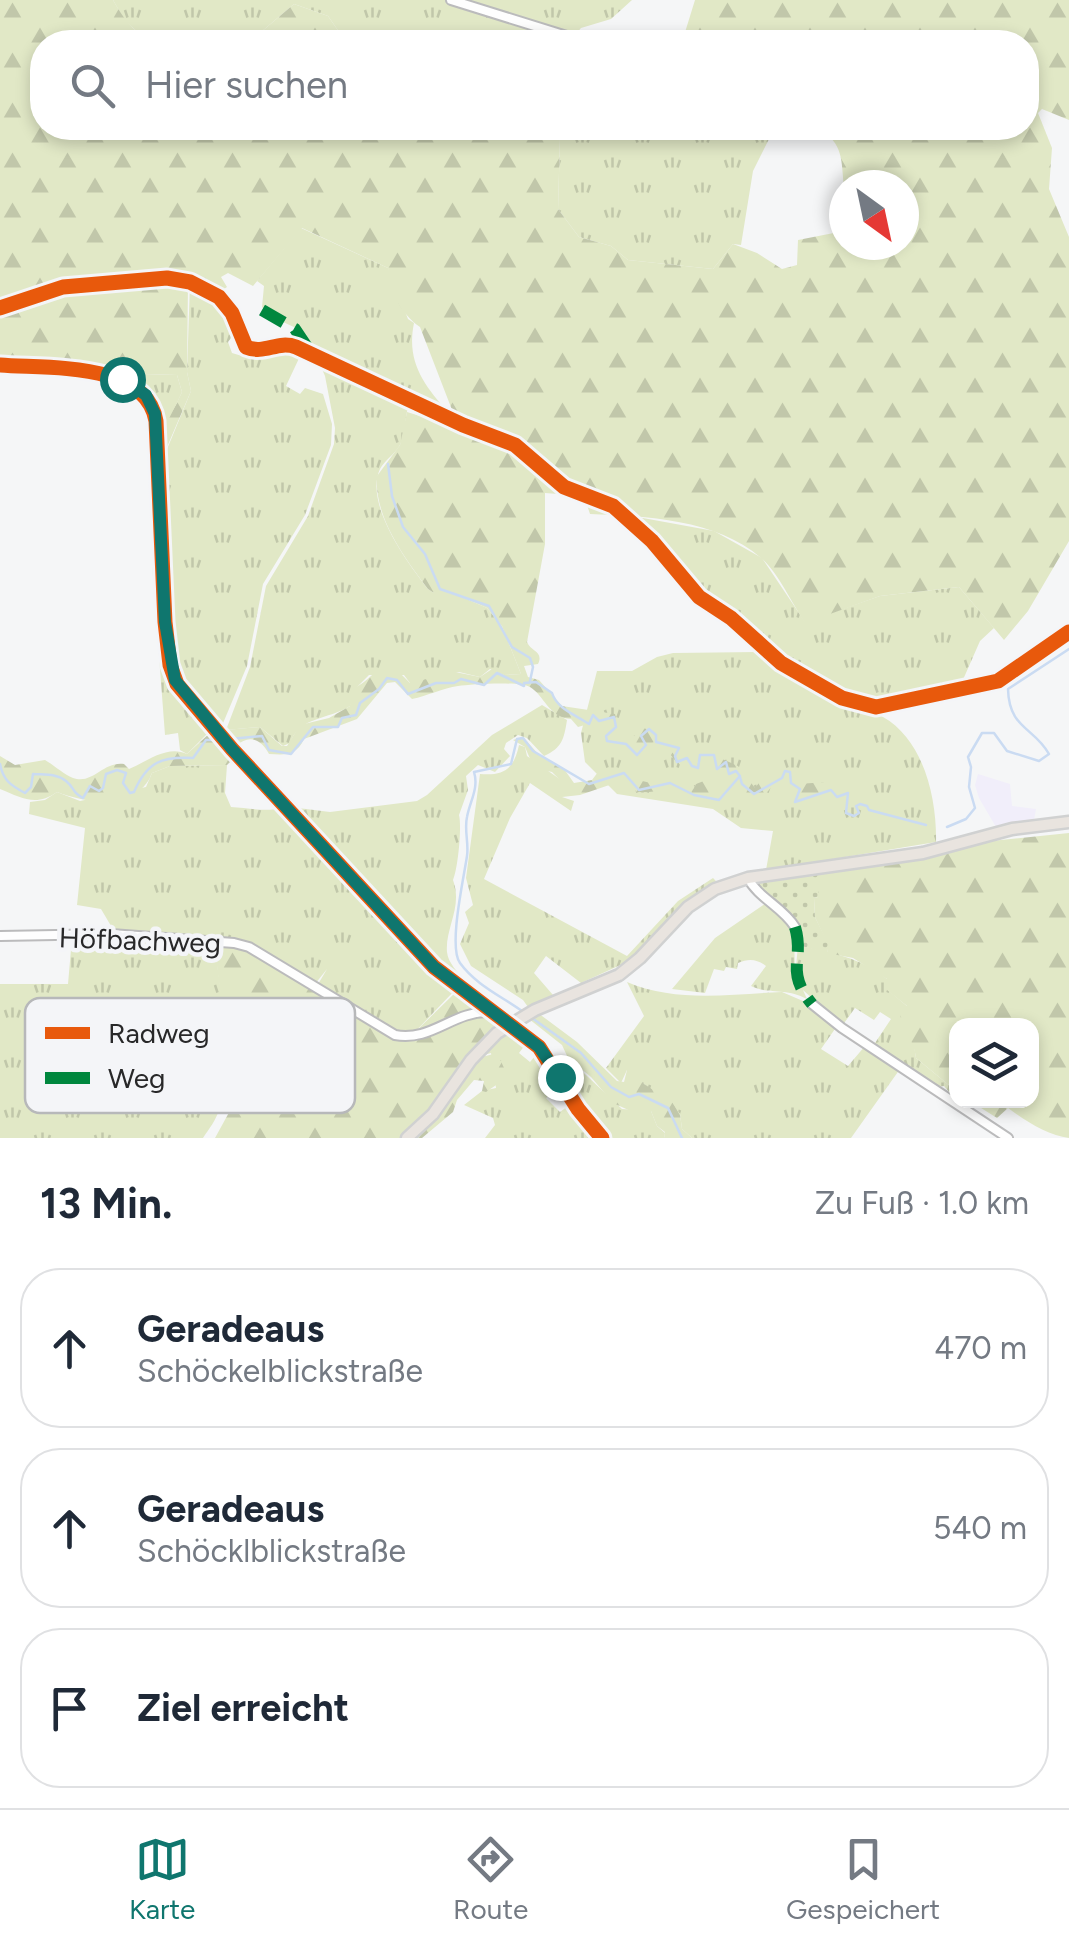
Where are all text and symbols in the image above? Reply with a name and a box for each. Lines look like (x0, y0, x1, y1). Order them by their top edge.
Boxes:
search box (30, 30, 1039, 140)
icon: search (65, 58, 120, 113)
text: Hier suchen (145, 62, 348, 108)
north arrow (829, 170, 919, 260)
route start (100, 357, 146, 403)
street label: Höfbachweg (58, 920, 222, 960)
legend (25, 998, 355, 1113)
text: Radweg (108, 1016, 210, 1050)
map controls (949, 1018, 1039, 1108)
button: layers (949, 1018, 1039, 1108)
route end (538, 1055, 584, 1101)
text: Weg (108, 1061, 165, 1095)
text: 13 Min. (40, 1178, 172, 1229)
text: Zu Fuß · 1.0 km (815, 1184, 1029, 1222)
text: Geradeaus (137, 1306, 324, 1352)
icon: ahead (42, 1321, 97, 1376)
text: 470 m (934, 1329, 1027, 1367)
text: Schöckelblickstraße (137, 1352, 423, 1390)
text: Geradeaus (137, 1486, 324, 1532)
icon: ahead (42, 1501, 97, 1556)
text: 540 m (933, 1509, 1027, 1547)
text: Schöcklblickstraße (137, 1532, 406, 1570)
icon: arrive (42, 1681, 97, 1736)
text: Ziel erreicht (137, 1685, 349, 1731)
tab: Karte (129, 1832, 195, 1926)
tab: Route (453, 1832, 528, 1926)
tab: Gespeichert (786, 1832, 940, 1926)

